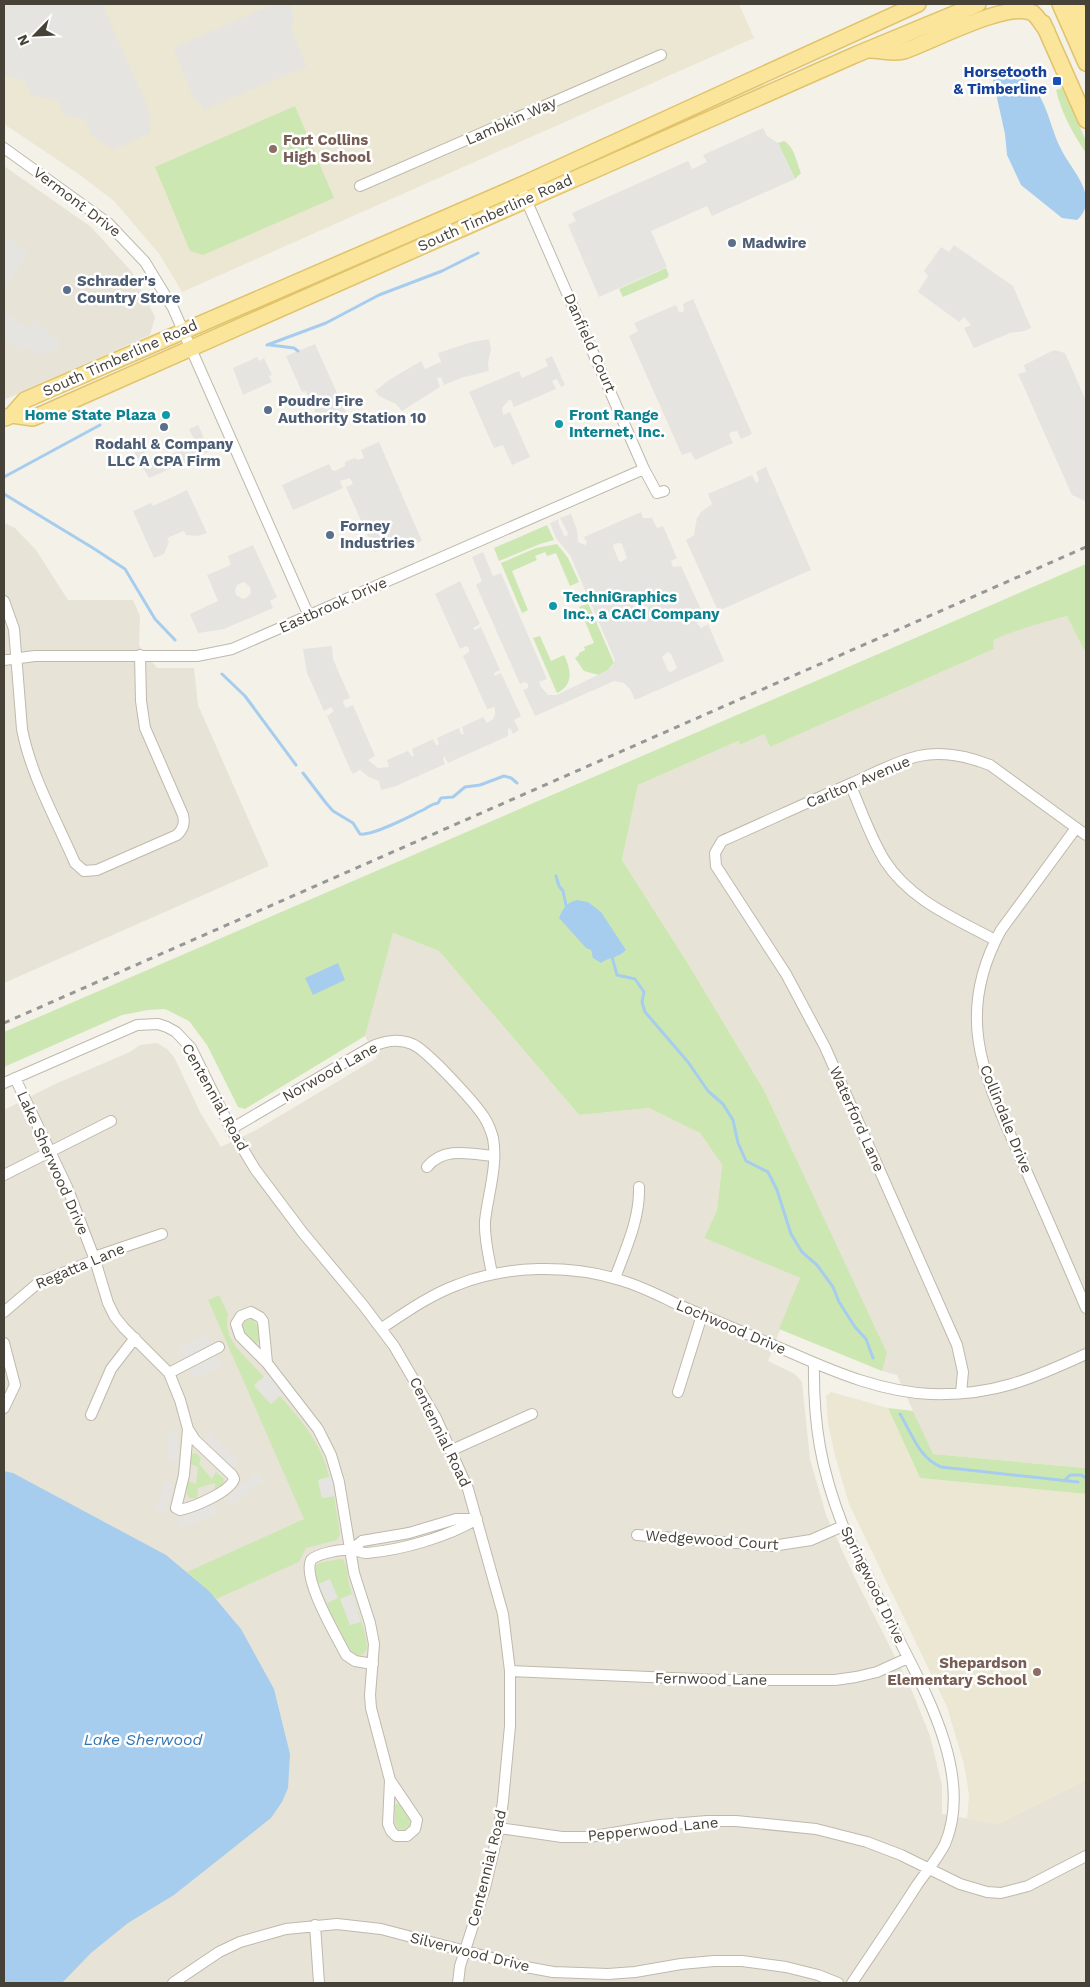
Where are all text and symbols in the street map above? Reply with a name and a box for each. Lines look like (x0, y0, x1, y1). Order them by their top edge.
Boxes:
north arrow (10, 10, 60, 60)
text: N (14, 32, 33, 48)
place label: Horsetooth & Timberline (953, 63, 1047, 98)
marker: Horsetooth & Timberline (1051, 75, 1063, 87)
street label: Lambkin Way (463, 93, 559, 149)
place label: Fort Collins High School (283, 131, 371, 166)
marker: Fort Collins High School (267, 143, 279, 155)
street label: Vermont Drive (30, 163, 124, 241)
street label: South Timberline Road (415, 171, 575, 255)
place label: Madwire (742, 234, 807, 252)
marker: Madwire (726, 237, 738, 249)
place label: Schrader's Country Store (77, 272, 181, 307)
marker: Schrader's Country Store (61, 284, 73, 296)
street label: Danfield Court (560, 291, 620, 396)
street label: South Timberline Road (40, 316, 200, 400)
place label: Poudre Fire Authority Station 10 (278, 392, 426, 427)
marker: Poudre Fire Authority Station 10 (262, 404, 274, 416)
place label: Home State Plaza (24, 406, 156, 424)
place label: Front Range Internet, Inc. (569, 406, 665, 441)
marker: Home State Plaza (160, 409, 172, 421)
marker: Front Range Internet, Inc. (553, 418, 565, 430)
marker: Rodahl & Company LLC A CPA Firm (158, 421, 170, 433)
place label: Rodahl & Company LLC A CPA Firm (95, 435, 234, 470)
place label: Forney Industries (340, 517, 415, 552)
marker: Forney Industries (324, 529, 336, 541)
street label: Eastbrook Drive (276, 573, 390, 637)
place label: TechniGraphics Inc., a CACI Company (563, 588, 720, 623)
marker: TechniGraphics Inc., a CACI Company (547, 600, 559, 612)
street label: Carlton Avenue (803, 752, 913, 812)
street label: Norwood Lane (279, 1038, 381, 1106)
street label: Centennial Road (178, 1040, 252, 1154)
street label: Collindale Drive (976, 1062, 1036, 1176)
street label: Waterford Lane (826, 1063, 888, 1175)
street label: Lake Sherwood Drive (13, 1088, 93, 1238)
street label: Regatta Lane (33, 1239, 127, 1293)
street label: Lochwood Drive (673, 1296, 789, 1358)
street label: Centennial Road (406, 1374, 474, 1490)
street label: Springwood Drive (837, 1523, 909, 1647)
street label: Wedgewood Court (645, 1526, 780, 1554)
place label: Shepardson Elementary School (887, 1654, 1027, 1689)
marker: Shepardson Elementary School (1031, 1666, 1043, 1678)
street label: Fernwood Lane (655, 1669, 767, 1689)
water label: Lake Sherwood (84, 1730, 203, 1749)
street label: Centennial Road (464, 1808, 510, 1928)
street label: Pepperwood Lane (587, 1813, 719, 1845)
street label: Silverwood Drive (408, 1928, 532, 1976)

